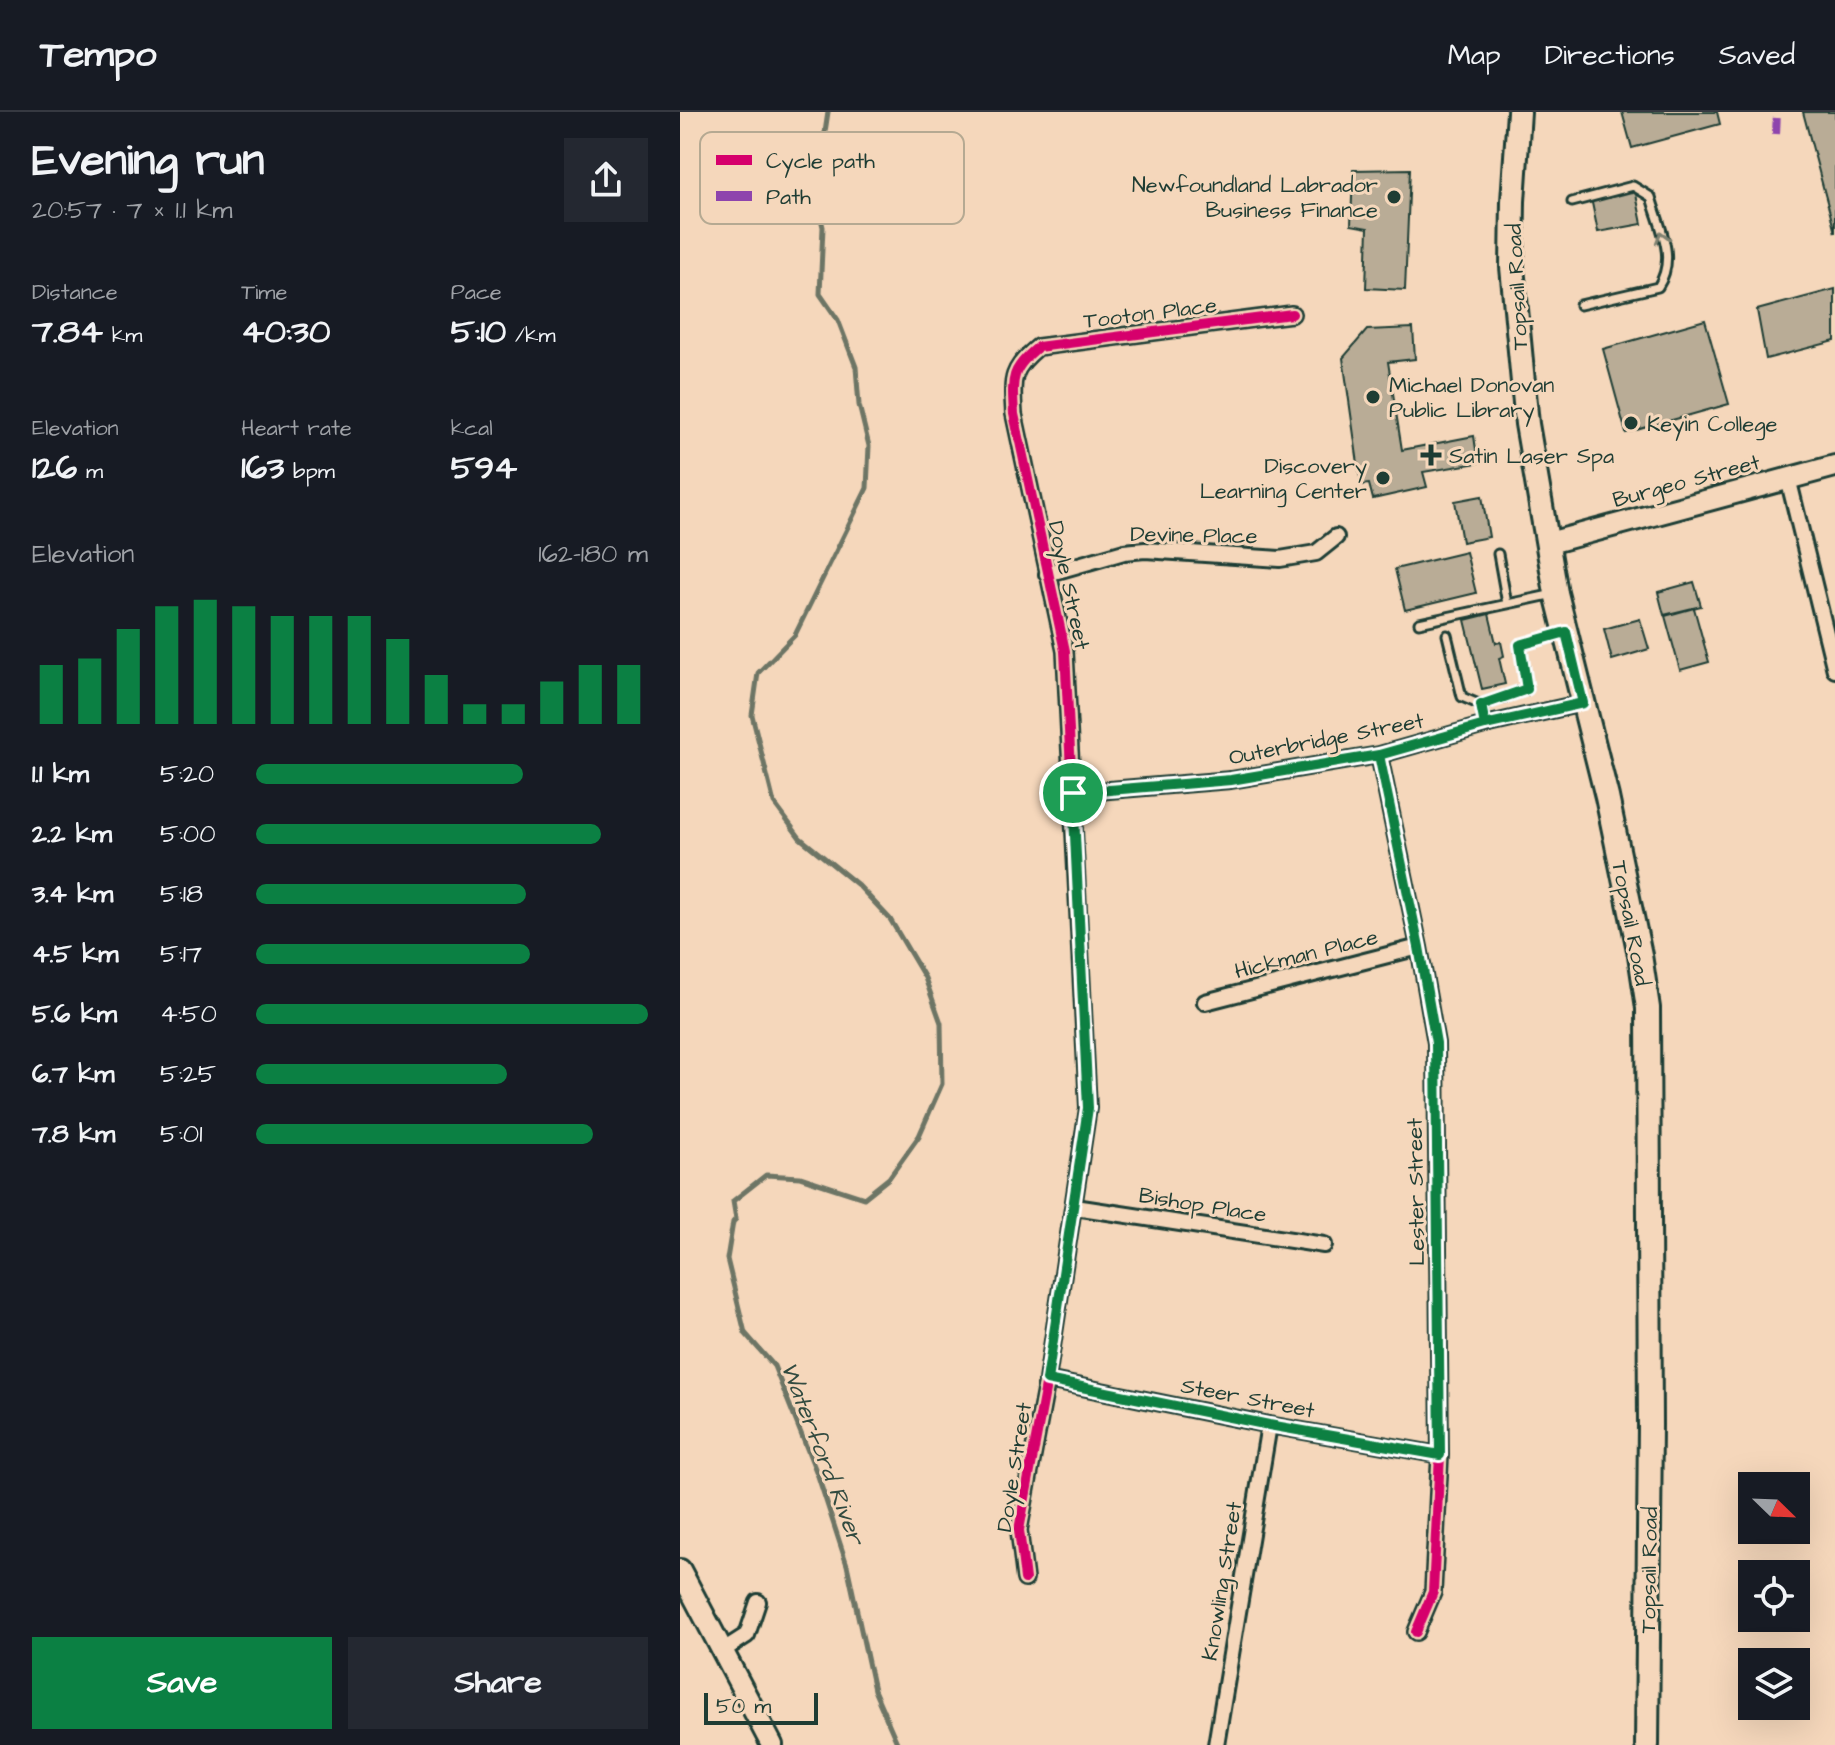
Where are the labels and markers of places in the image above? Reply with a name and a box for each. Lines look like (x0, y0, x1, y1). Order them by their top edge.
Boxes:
place label: Newfoundland Labrador Business Finance (1132, 170, 1378, 226)
marker: Newfoundland Labrador Business Finance (1385, 188, 1403, 206)
place label: Michael Donovan Public Library (1389, 370, 1554, 427)
marker: Michael Donovan Public Library (1364, 388, 1382, 406)
place label: Keyin College (1647, 409, 1778, 441)
marker: Keyin College (1622, 414, 1640, 432)
place label: Satin Laser Spa (1449, 441, 1614, 472)
marker: Satin Laser Spa (1420, 444, 1442, 466)
place label: Discovery Learning Center (1200, 451, 1367, 508)
marker: Discovery Learning Center (1374, 469, 1392, 487)
pin (1039, 759, 1107, 827)

